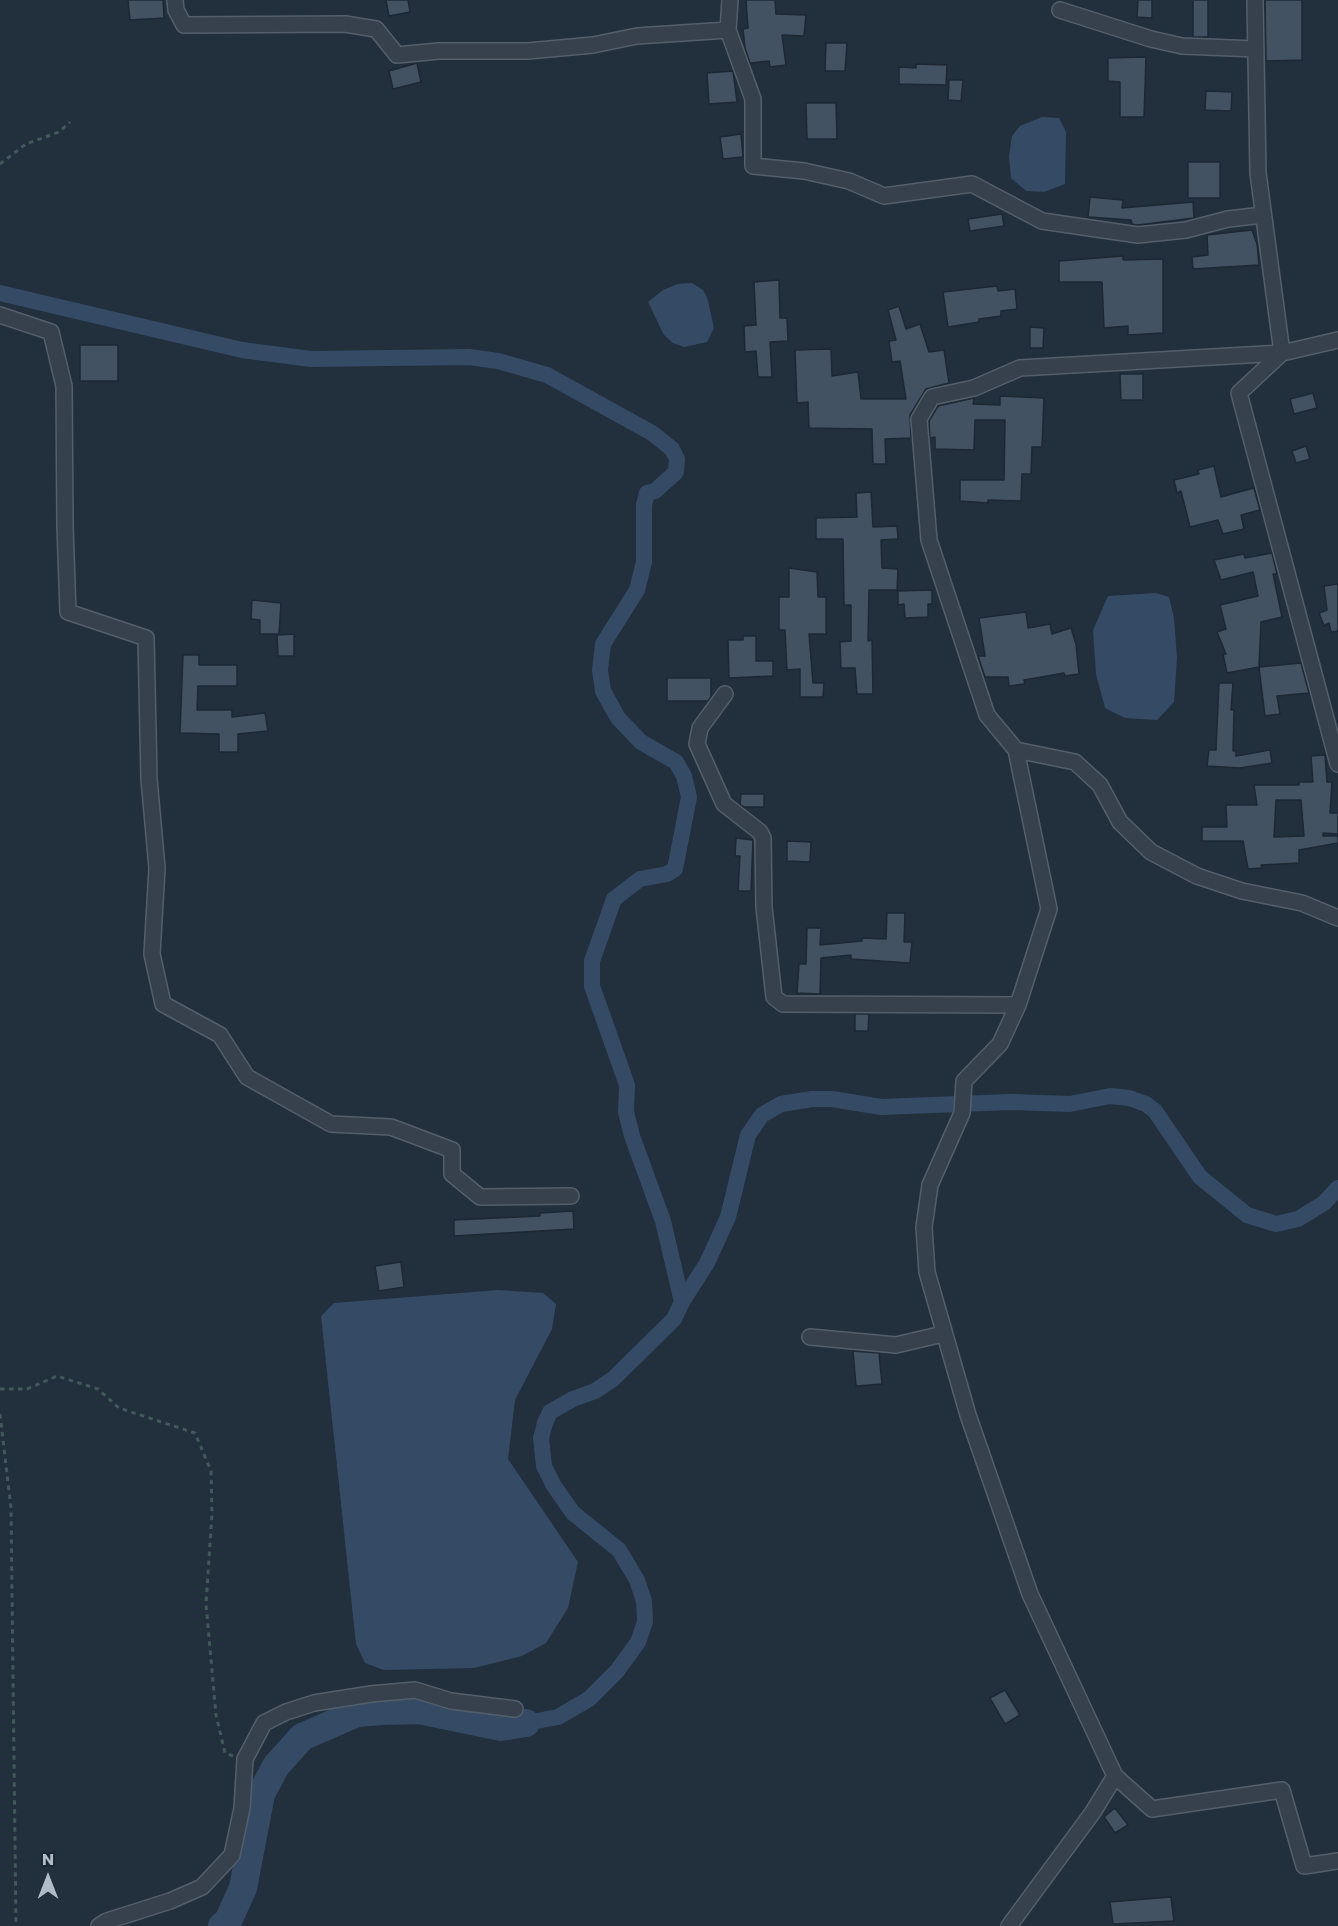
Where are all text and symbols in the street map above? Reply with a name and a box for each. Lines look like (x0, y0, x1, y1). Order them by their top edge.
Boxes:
north arrow (18, 1848, 78, 1908)
text: N (42, 1848, 54, 1871)

